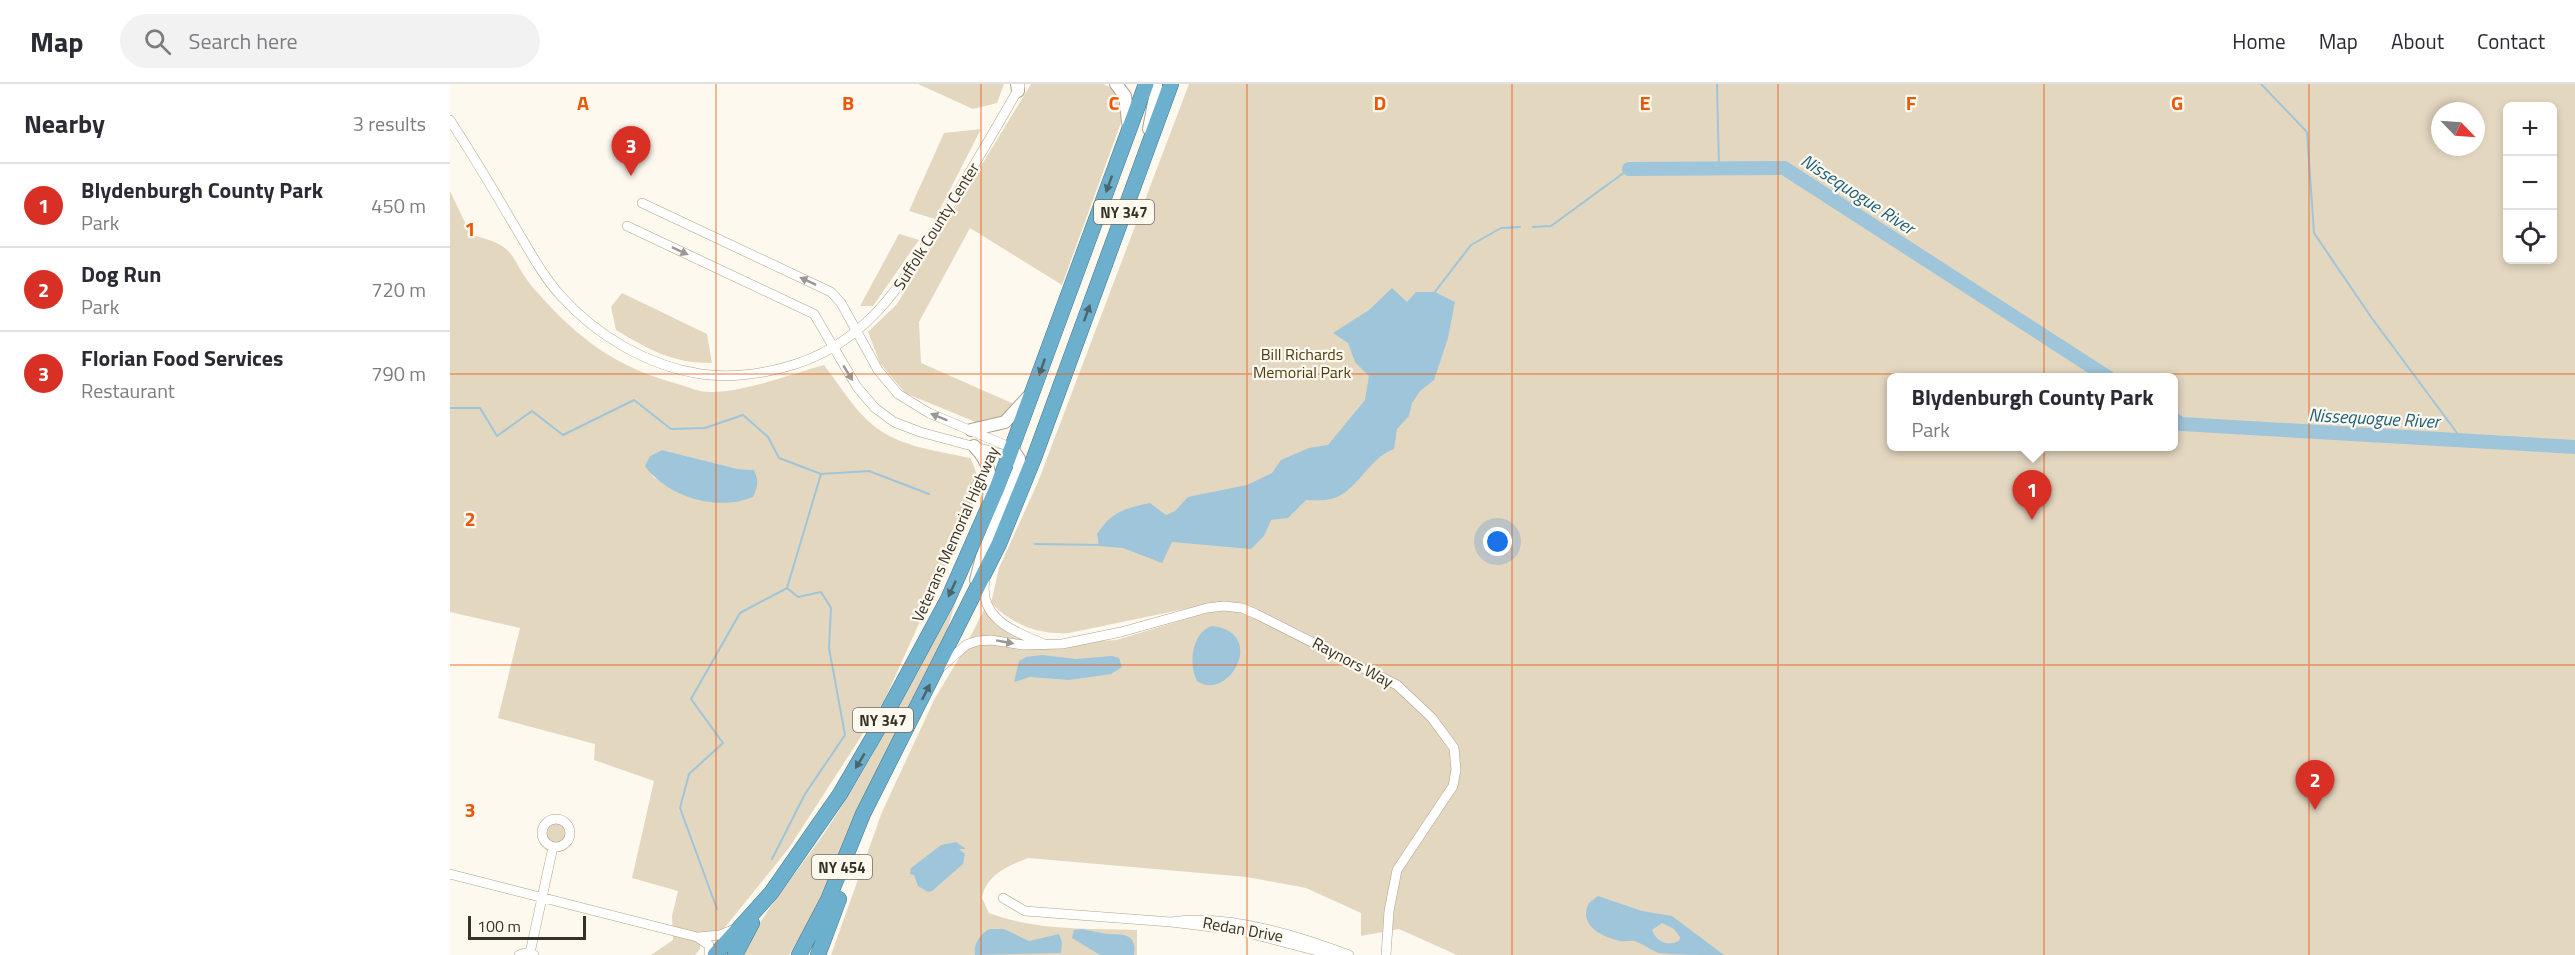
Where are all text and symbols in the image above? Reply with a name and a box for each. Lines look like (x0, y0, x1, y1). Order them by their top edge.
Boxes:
search box (120, 14, 540, 68)
text: Map (30, 20, 84, 63)
text: Search here (189, 24, 298, 58)
icon: search (141, 25, 174, 58)
text: Home (2232, 25, 2286, 57)
text: Map (2319, 25, 2358, 57)
text: About (2391, 25, 2444, 57)
text: Contact (2477, 25, 2545, 57)
text: A (577, 87, 589, 118)
text: B (842, 87, 854, 118)
text: C (1109, 87, 1120, 118)
text: D (1374, 87, 1386, 118)
text: E (1639, 87, 1651, 118)
text: F (1906, 87, 1917, 118)
text: G (2171, 87, 2183, 118)
north arrow (2431, 102, 2485, 156)
map controls (2503, 102, 2557, 264)
button: + (2503, 102, 2557, 156)
text: Nearby (24, 104, 105, 143)
text: 3 results (353, 108, 426, 139)
pin: 3 (612, 126, 651, 176)
water label: Nissequogue River (1796, 147, 1922, 242)
button: − (2503, 156, 2557, 210)
street label: Suffolk County Center (887, 157, 985, 294)
text: Blydenburgh County Park (81, 173, 323, 207)
one-way arrow (1104, 175, 1114, 193)
text: 1 (38, 190, 49, 221)
text: 450 m (371, 190, 426, 221)
road number: NY 347 (1094, 200, 1154, 224)
text: Park (81, 207, 119, 238)
button: locate (2503, 210, 2557, 264)
text: 1 (464, 213, 476, 244)
one-way arrow (672, 246, 689, 255)
text: Dog Run (81, 257, 161, 291)
text: 2 (38, 274, 49, 305)
text: 720 m (371, 274, 426, 305)
one-way arrow (800, 277, 817, 286)
text: Park (81, 291, 119, 322)
one-way arrow (1082, 303, 1092, 321)
text: Florian Food Services (81, 341, 283, 375)
park label: Bill Richards Memorial Park (1253, 342, 1351, 384)
text: 3 (38, 358, 49, 389)
text: 790 m (371, 358, 426, 389)
one-way arrow (1036, 358, 1046, 376)
one-way arrow (843, 365, 854, 381)
popup (1887, 373, 2178, 451)
text: Restaurant (81, 375, 175, 406)
text: Blydenburgh County Park (1912, 380, 2153, 414)
water label: Nissequogue River (2308, 401, 2442, 435)
one-way arrow (930, 412, 948, 421)
text: Park (1912, 414, 1950, 445)
street label: Veterans Memorial Highway (905, 442, 1005, 626)
pin: 1 (2012, 470, 2052, 520)
text: 2 (464, 503, 476, 534)
your location (1483, 527, 1512, 556)
one-way arrow (948, 581, 957, 598)
street label: Raynors Way (1308, 631, 1398, 694)
one-way arrow (995, 638, 1014, 647)
one-way arrow (920, 683, 930, 701)
road number: NY 347 (853, 708, 913, 732)
one-way arrow (854, 753, 865, 769)
pin: 2 (2296, 760, 2334, 810)
text: 3 (464, 794, 476, 825)
road number: NY 454 (812, 855, 872, 879)
street label: Redan Drive (1201, 910, 1285, 948)
scale bar (468, 913, 586, 940)
text: 100 m (477, 914, 521, 938)

